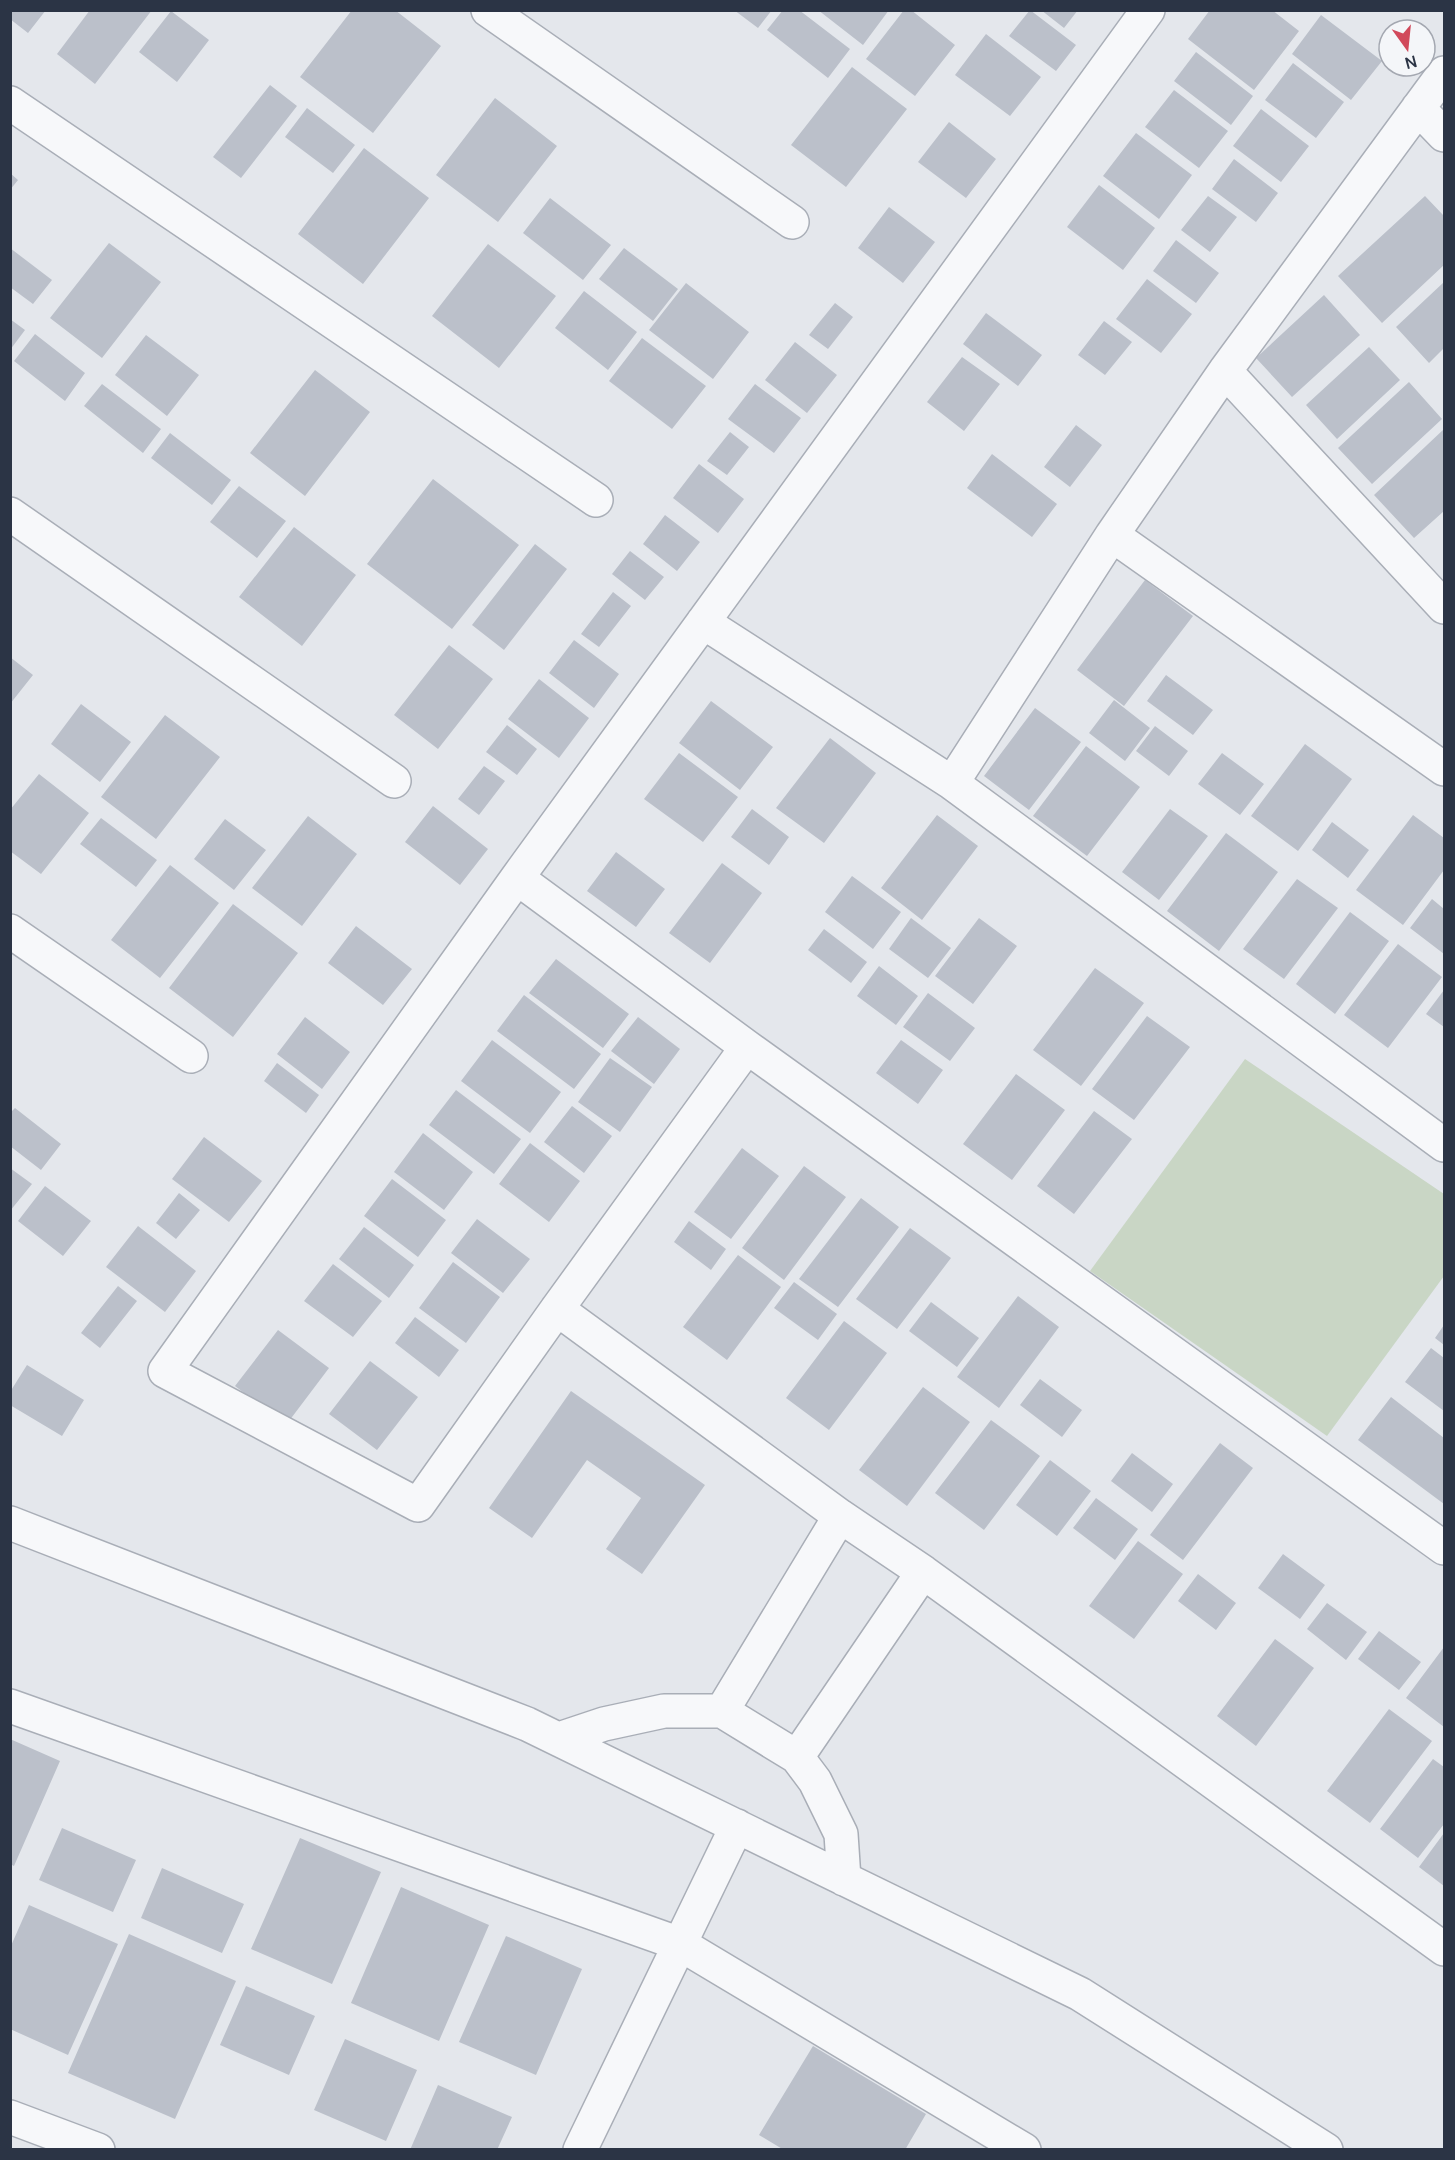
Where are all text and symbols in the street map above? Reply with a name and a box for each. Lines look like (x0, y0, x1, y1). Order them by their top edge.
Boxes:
north arrow (1377, 18, 1437, 78)
text: N (1402, 50, 1419, 75)

